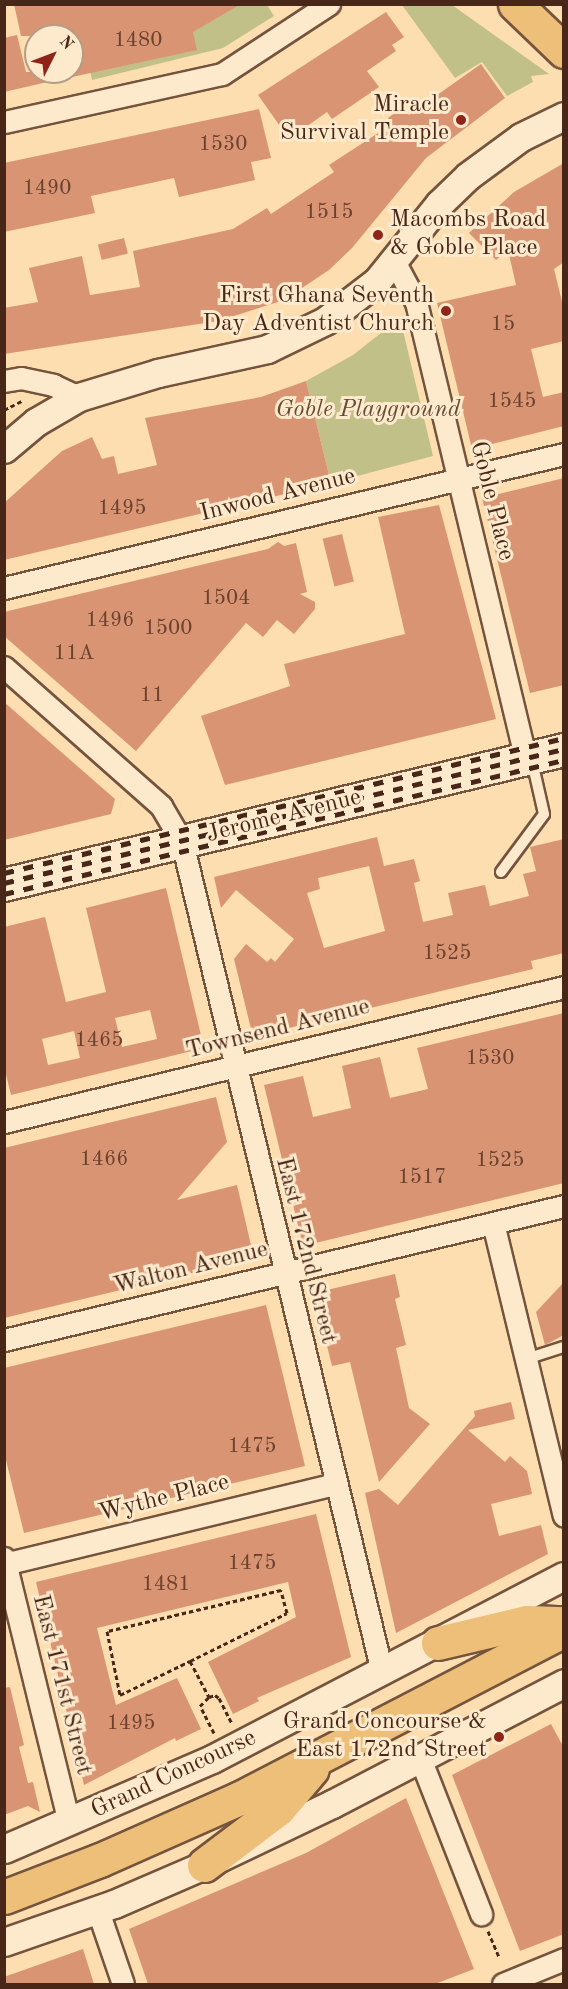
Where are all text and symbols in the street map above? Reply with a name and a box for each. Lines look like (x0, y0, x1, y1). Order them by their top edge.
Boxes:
north arrow (24, 24, 84, 84)
house number: 1480 (114, 28, 162, 54)
text: N (56, 33, 76, 53)
place label: Miracle Survival Temple (280, 92, 449, 148)
marker: Miracle Survival Temple (454, 113, 468, 127)
house number: 1530 (199, 132, 247, 158)
house number: 1490 (23, 176, 71, 202)
house number: 1515 (305, 200, 353, 226)
place label: Macombs Road & Goble Place (390, 207, 546, 263)
marker: Macombs Road & Goble Place (371, 228, 385, 242)
place label: First Ghana Seventh Day Adventist Church (202, 283, 434, 339)
marker: First Ghana Seventh Day Adventist Church (439, 304, 453, 318)
house number: 15 (491, 312, 515, 338)
house number: 1545 (488, 389, 536, 415)
park label: Goble Playground (276, 397, 460, 425)
street label: Goble Place (462, 438, 520, 564)
street label: Inwood Avenue (197, 463, 359, 529)
house number: 1495 (98, 496, 146, 522)
house number: 1504 (202, 586, 250, 612)
house number: 1496 (86, 608, 134, 634)
house number: 1500 (144, 616, 192, 642)
house number: 11A (54, 641, 94, 667)
house number: 11 (140, 683, 164, 709)
street label: Jerome Avenue (203, 784, 365, 850)
house number: 1525 (423, 941, 471, 967)
street label: Townsend Avenue (183, 993, 373, 1067)
house number: 1465 (75, 1028, 123, 1054)
house number: 1530 (466, 1046, 514, 1072)
house number: 1466 (80, 1147, 128, 1173)
house number: 1525 (476, 1148, 524, 1174)
street label: East 172nd Street (268, 1155, 342, 1347)
house number: 1517 (398, 1165, 446, 1191)
street label: Walton Avenue (111, 1236, 271, 1302)
house number: 1475 (228, 1434, 276, 1460)
street label: Wythe Place (96, 1469, 232, 1529)
house number: 1475 (228, 1551, 276, 1577)
house number: 1481 (142, 1572, 190, 1598)
street label: East 171st Street (25, 1592, 97, 1778)
place label: Grand Concourse & East 172nd Street (283, 1709, 487, 1765)
house number: 1495 (107, 1711, 155, 1737)
street label: Grand Concourse (87, 1724, 261, 1826)
marker: Grand Concourse & East 172nd Street (492, 1730, 506, 1744)

